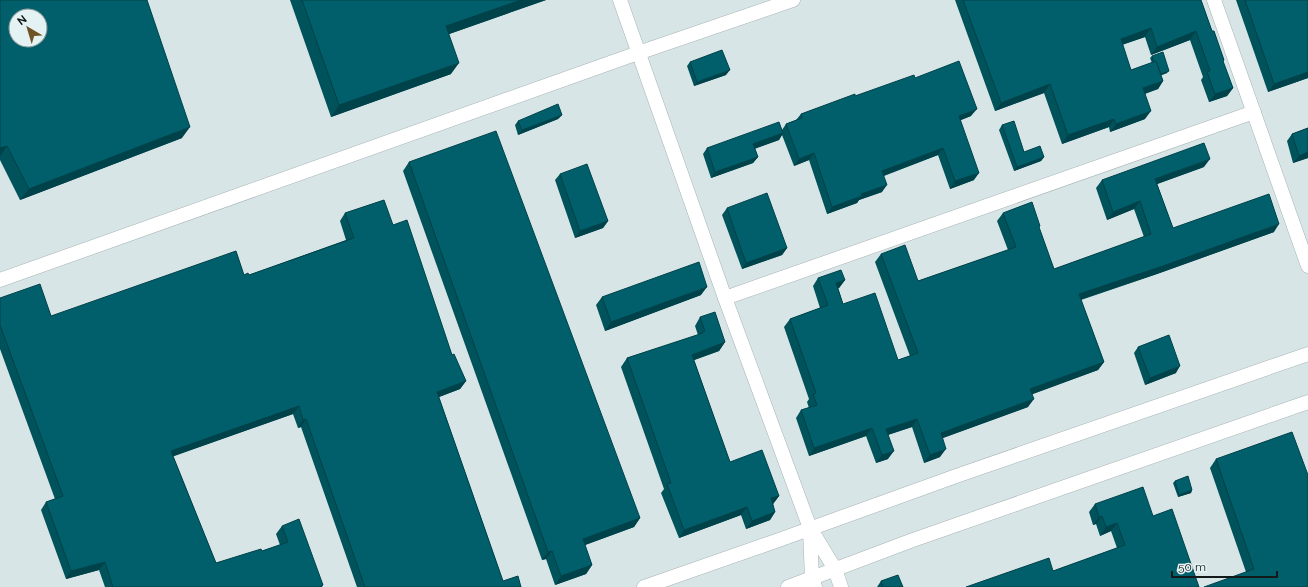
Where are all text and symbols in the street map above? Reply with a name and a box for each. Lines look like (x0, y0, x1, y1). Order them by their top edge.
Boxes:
north arrow (8, 8, 48, 48)
text: N (15, 13, 29, 28)
scale bar (1172, 553, 1277, 579)
text: 50 m (1178, 560, 1206, 574)

